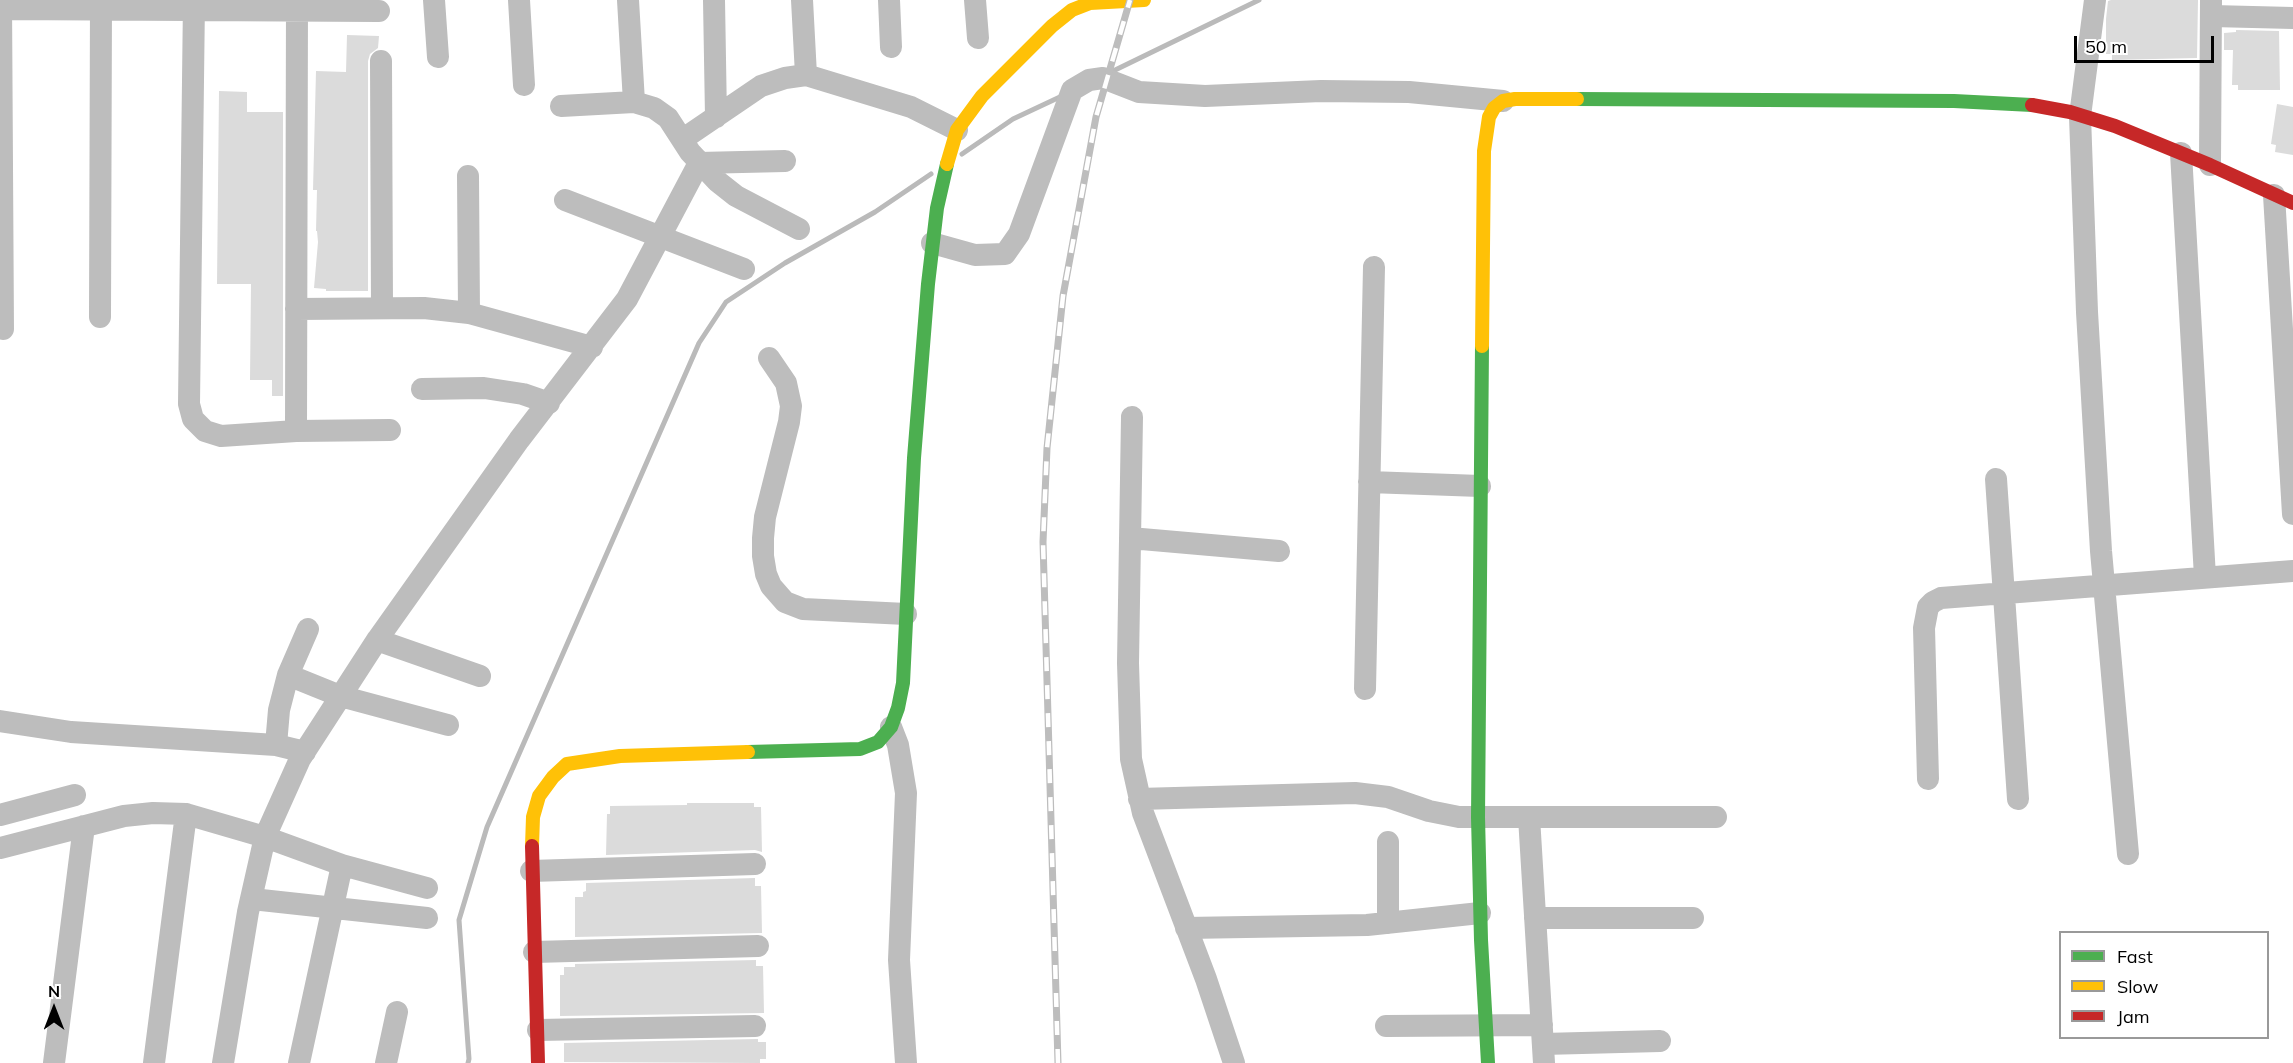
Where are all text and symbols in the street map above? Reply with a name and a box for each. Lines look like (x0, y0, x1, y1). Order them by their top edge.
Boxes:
scale bar (2077, 24, 2216, 62)
text: 50 m (2085, 35, 2127, 58)
legend (2059, 931, 2269, 1039)
text: Fast (2117, 945, 2153, 968)
text: Slow (2117, 975, 2158, 998)
north arrow (24, 979, 84, 1039)
text: N (48, 981, 60, 1001)
text: Jam (2117, 1005, 2150, 1028)

